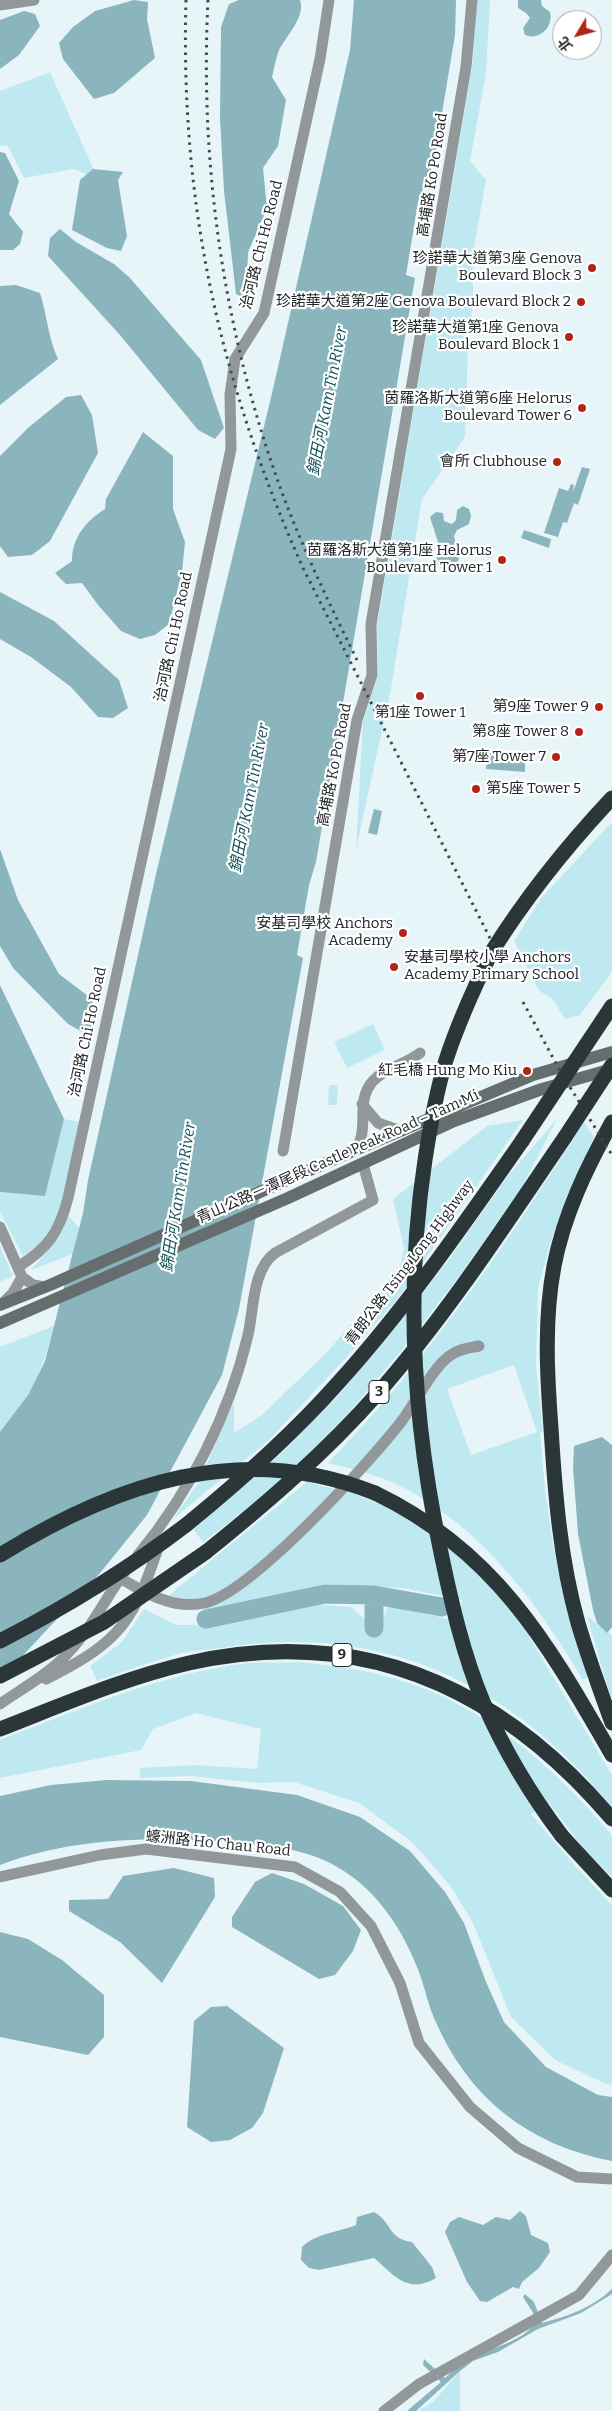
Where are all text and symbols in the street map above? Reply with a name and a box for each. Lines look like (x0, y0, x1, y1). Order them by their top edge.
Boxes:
north arrow (552, 10, 602, 60)
text: 北 (554, 33, 576, 54)
street label: 高埔路 Ko Po Road (414, 112, 452, 238)
street label: 治河路 Chi Ho Road (237, 178, 287, 312)
place label: 珍諾華大道第3座 Genova Boulevard Block 3 (413, 250, 582, 285)
marker: 珍諾華大道第3座 Genova Boulevard Block 3 (586, 262, 598, 274)
place label: 珍諾華大道第2座 Genova Boulevard Block 2 (276, 293, 571, 311)
marker: 珍諾華大道第2座 Genova Boulevard Block 2 (575, 296, 587, 308)
place label: 珍諾華大道第1座 Genova Boulevard Block 1 (392, 319, 559, 354)
water label: 錦田河 Kam Tin River (304, 325, 352, 477)
marker: 珍諾華大道第1座 Genova Boulevard Block 1 (563, 331, 575, 343)
place label: 茵羅洛斯大道第6座 Helorus Boulevard Tower 6 (384, 390, 572, 425)
marker: 茵羅洛斯大道第6座 Helorus Boulevard Tower 6 (576, 402, 588, 414)
place label: 會所 Clubhouse (440, 453, 547, 471)
marker: 會所 Clubhouse (551, 456, 563, 468)
place label: 茵羅洛斯大道第1座 Helorus Boulevard Tower 1 (307, 542, 492, 577)
marker: 茵羅洛斯大道第1座 Helorus Boulevard Tower 1 (496, 554, 508, 566)
street label: 治河路 Chi Ho Road (151, 570, 197, 704)
marker: 第1座 Tower 1 (414, 690, 426, 702)
place label: 第9座 Tower 9 (493, 698, 589, 716)
marker: 第9座 Tower 9 (593, 701, 605, 713)
street label: 高埔路 Ko Po Road (314, 702, 356, 828)
place label: 第1座 Tower 1 (374, 704, 466, 722)
water label: 錦田河 Kam Tin River (226, 722, 274, 874)
place label: 第8座 Tower 8 (472, 723, 569, 741)
marker: 第8座 Tower 8 (573, 726, 585, 738)
place label: 第7座 Tower 7 (452, 748, 546, 766)
marker: 第7座 Tower 7 (550, 751, 562, 763)
place label: 第5座 Tower 5 (486, 780, 581, 798)
marker: 第5座 Tower 5 (470, 783, 482, 795)
place label: 安基司學校 Anchors Academy (256, 915, 393, 950)
marker: 安基司學校 Anchors Academy (397, 927, 409, 939)
place label: 安基司學校小學 Anchors Academy Primary School (404, 949, 579, 984)
marker: 安基司學校小學 Anchors Academy Primary School (388, 961, 400, 973)
street label: 治河路 Chi Ho Road (65, 965, 111, 1099)
place label: 紅毛橋 Hung Mo Kiu (378, 1062, 517, 1080)
marker: 紅毛橋 Hung Mo Kiu (521, 1065, 533, 1077)
street label: 青山公路－潭尾段 Castle Peak Road – Tam Mi (194, 1086, 482, 1228)
water label: 錦田河 Kam Tin River (158, 1121, 200, 1273)
street label: 青朗公路 Tsing Long Highway (342, 1177, 478, 1349)
road number: 3 (369, 1380, 389, 1404)
road number: 9 (332, 1644, 352, 1666)
street label: 蠔洲路 Ho Chau Road (145, 1827, 291, 1861)

